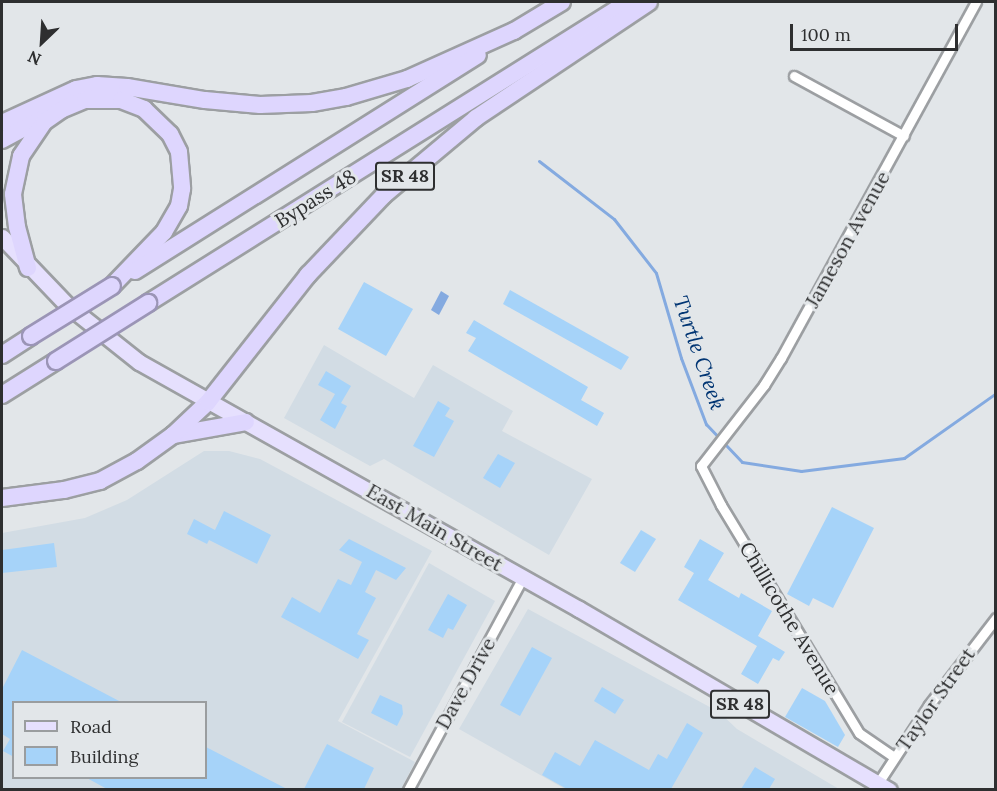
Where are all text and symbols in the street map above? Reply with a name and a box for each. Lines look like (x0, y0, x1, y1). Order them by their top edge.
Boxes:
north arrow (12, 12, 72, 72)
scale bar (793, 12, 961, 50)
text: 100 m (801, 23, 851, 46)
text: N (25, 47, 44, 70)
road number: SR 48 (375, 161, 435, 191)
street label: Bypass 48 (270, 164, 360, 232)
street label: Jameson Avenue (800, 167, 894, 311)
water label: Turtle Creek (668, 293, 730, 413)
street label: East Main Street (363, 478, 507, 576)
street label: Chillicothe Avenue (735, 537, 845, 699)
street label: Dave Drive (430, 633, 500, 733)
street label: Taylor Street (891, 643, 979, 755)
road number: SR 48 (710, 689, 770, 719)
legend (12, 701, 207, 779)
text: Road (70, 715, 112, 738)
text: Building (70, 745, 138, 768)

